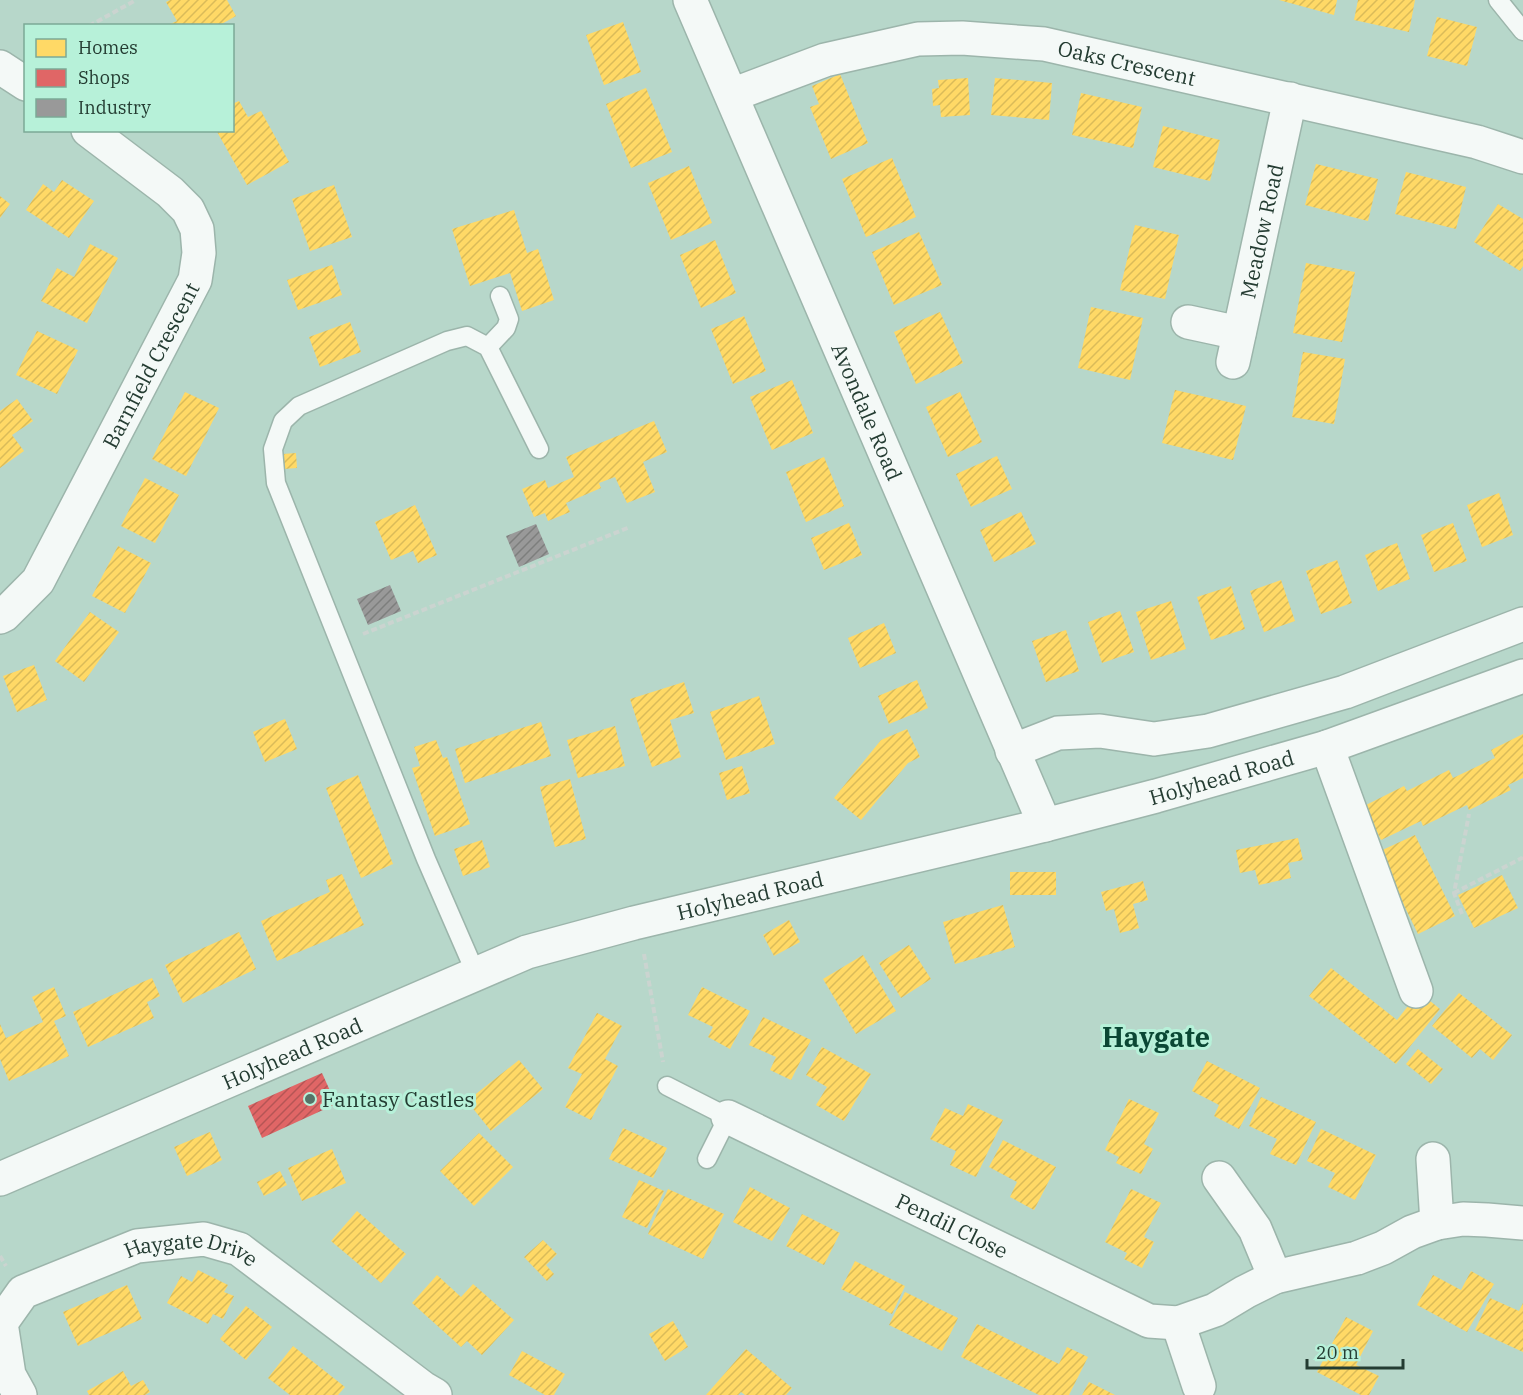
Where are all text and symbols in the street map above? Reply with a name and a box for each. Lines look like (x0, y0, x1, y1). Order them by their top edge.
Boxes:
legend (24, 24, 234, 132)
street label: Oaks Crescent (1055, 34, 1199, 92)
text: Homes (78, 36, 138, 59)
text: Shops (78, 66, 130, 89)
text: Industry (78, 96, 151, 119)
street label: Meadow Road (1233, 161, 1290, 301)
street label: Barnfield Crescent (96, 277, 205, 453)
street label: Avondale Road (825, 338, 909, 485)
street label: Holyhead Road (1146, 743, 1297, 811)
street label: Holyhead Road (674, 864, 826, 926)
street label: Holyhead Road (218, 1011, 367, 1096)
district label: Haygate (1102, 1019, 1210, 1054)
place label: Fantasy Castles (322, 1085, 475, 1113)
marker: Fantasy Castles (303, 1092, 317, 1106)
street label: Pendil Close (891, 1187, 1013, 1265)
street label: Haygate Drive (119, 1225, 264, 1273)
scale bar (1307, 1332, 1403, 1370)
text: 20 m (1316, 1341, 1359, 1364)

